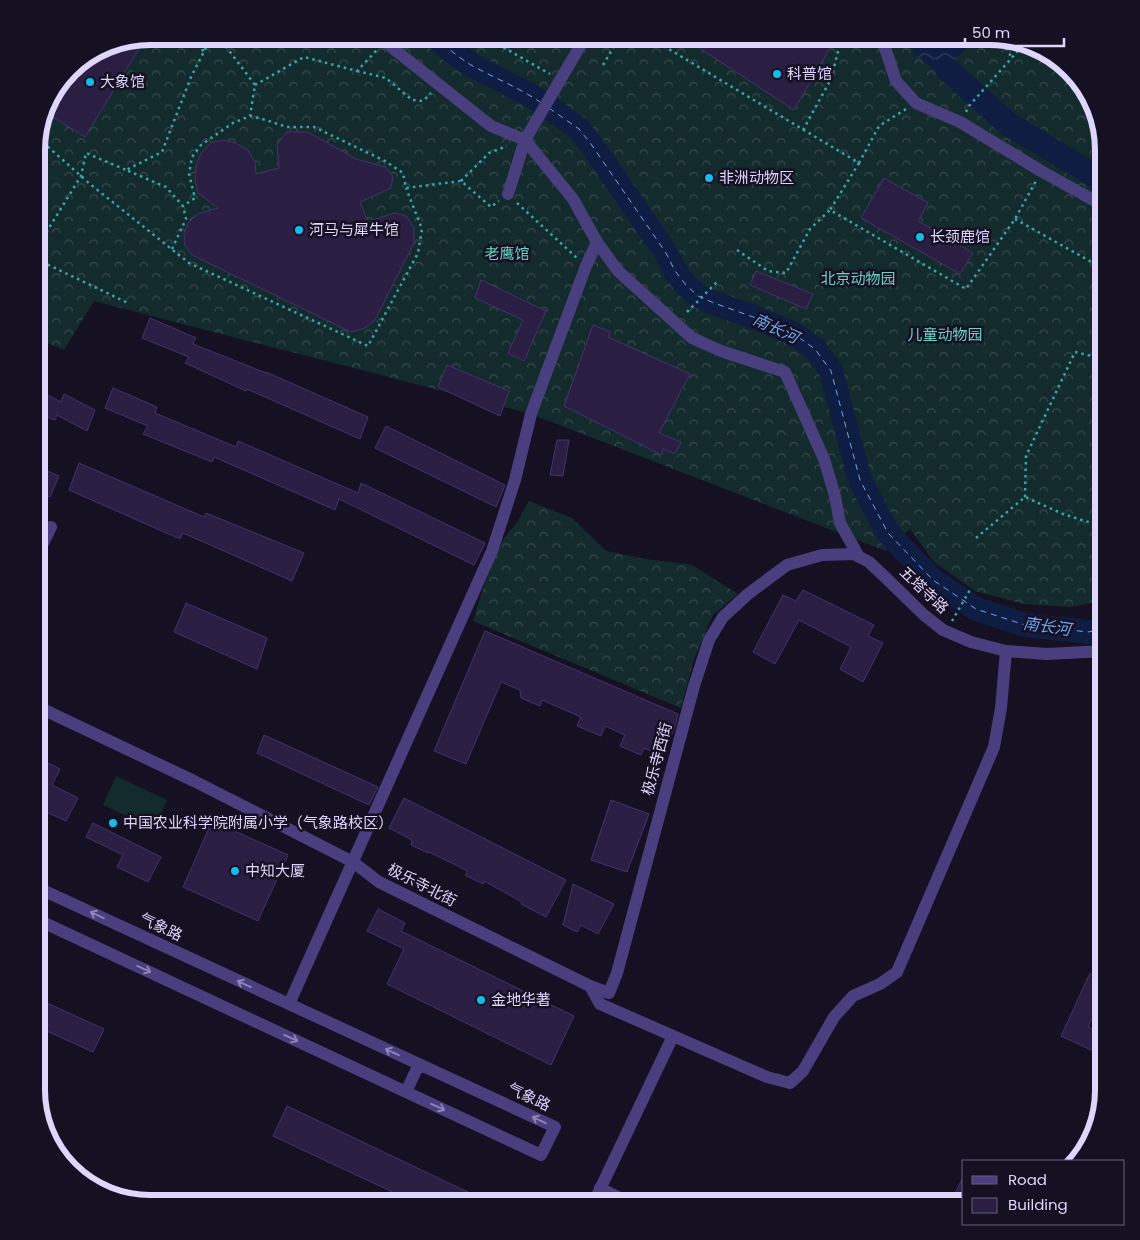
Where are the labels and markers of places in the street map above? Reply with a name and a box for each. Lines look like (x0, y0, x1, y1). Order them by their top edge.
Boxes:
place label: 科普馆 (787, 63, 832, 84)
marker: 科普馆 (771, 68, 783, 80)
place label: 大象馆 (100, 71, 145, 92)
marker: 大象馆 (84, 76, 96, 88)
place label: 非洲动物区 (719, 167, 794, 188)
marker: 非洲动物区 (703, 172, 715, 184)
place label: 河马与犀牛馆 (309, 219, 399, 240)
marker: 河马与犀牛馆 (293, 224, 305, 236)
place label: 长颈鹿馆 (930, 226, 990, 247)
marker: 长颈鹿馆 (914, 231, 926, 243)
place label: 中国农业科学院附属小学（气象路校区） (123, 812, 393, 833)
marker: 中国农业科学院附属小学（气象路校区） (107, 817, 119, 829)
place label: 中知大厦 (245, 860, 305, 881)
marker: 中知大厦 (229, 865, 241, 877)
place label: 金地华著 (491, 989, 551, 1010)
marker: 金地华著 (475, 994, 487, 1006)

